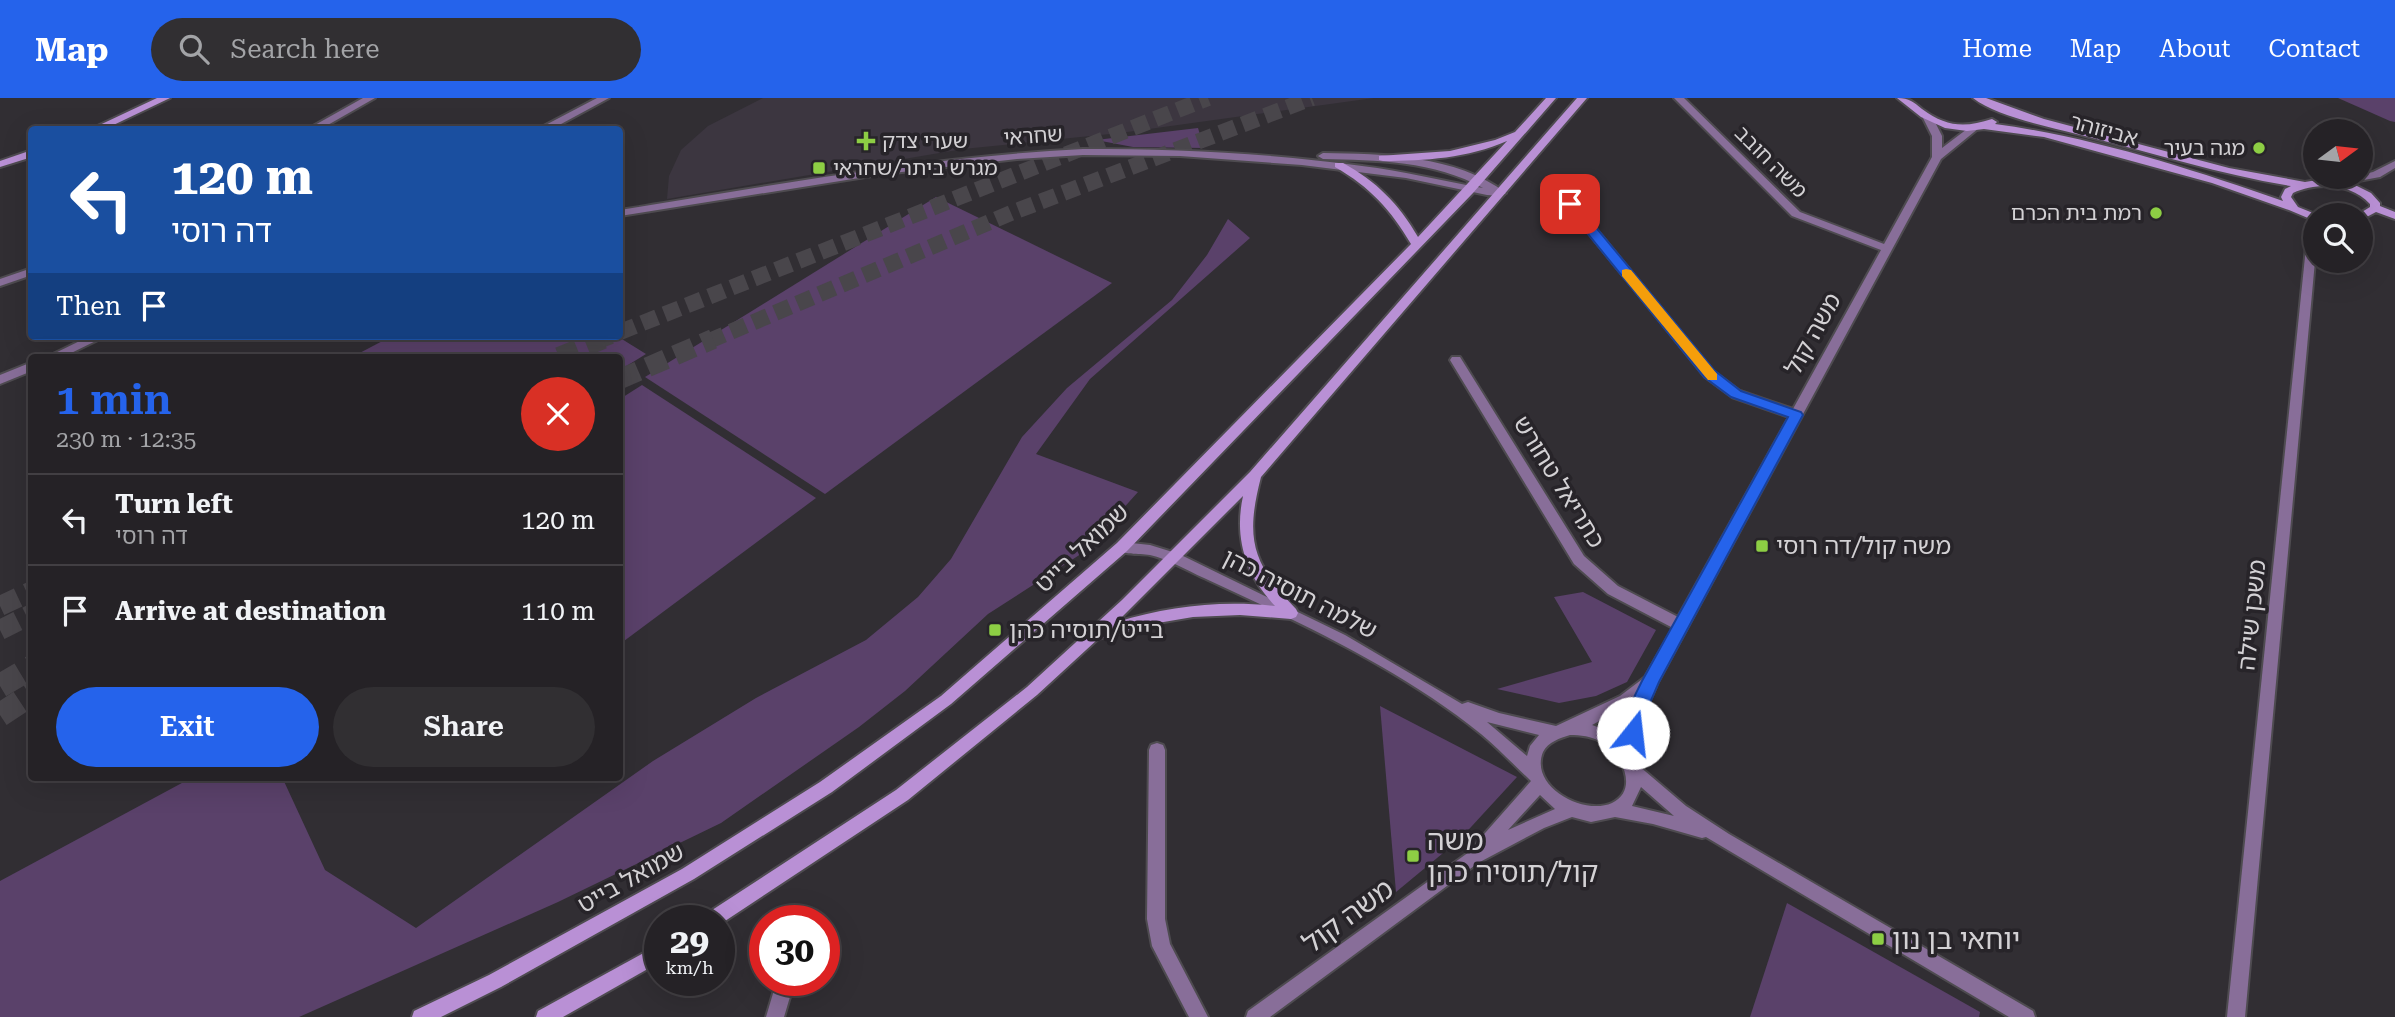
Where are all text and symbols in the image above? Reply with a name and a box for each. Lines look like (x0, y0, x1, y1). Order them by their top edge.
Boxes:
search box (151, 18, 641, 81)
text: Map (35, 30, 109, 69)
icon: search (175, 30, 213, 68)
text: Search here (231, 34, 380, 64)
text: Home (1962, 35, 2032, 63)
text: Map (2070, 35, 2121, 63)
text: About (2159, 35, 2230, 63)
text: Contact (2268, 35, 2360, 63)
street label: אביזוהר (2068, 109, 2140, 151)
north arrow (2303, 119, 2373, 189)
map controls (2303, 119, 2373, 273)
street label: משה חובב (1730, 121, 1812, 203)
street label: שחראי (1003, 122, 1063, 150)
place label: שערי צדק (882, 129, 968, 153)
marker: שערי צדק (856, 131, 876, 151)
place label: מגה בעיר (2164, 136, 2245, 160)
marker: מגה בעיר (2251, 140, 2267, 156)
text: 120 m (171, 149, 313, 206)
icon: left (56, 154, 147, 245)
place label: מגרש ביתר/שחראי (833, 156, 998, 180)
marker: מגרש ביתר/שחראי (811, 160, 827, 176)
pin (1540, 174, 1600, 234)
icon: arrive (1551, 185, 1589, 223)
place label: רמת בית הכרם (2011, 201, 2142, 225)
button: search (2303, 203, 2373, 273)
marker: רמת בית הכרם (2148, 205, 2164, 221)
text: דה רוסי (171, 212, 272, 250)
icon: arrive (135, 287, 173, 325)
street label: משה קול (1779, 288, 1847, 380)
text: Then (56, 291, 121, 321)
text: 1 min (56, 375, 172, 424)
button: close (521, 377, 595, 451)
street label: כתריאל טחורש (1507, 411, 1611, 553)
text: 230 m · 12:35 (56, 426, 196, 453)
text: Turn left (115, 489, 233, 519)
street label: שמואל בייט (1030, 498, 1134, 598)
icon: left (56, 501, 94, 539)
text: 120 m (521, 505, 595, 535)
text: דה רוסי (115, 523, 188, 550)
place label: משה קול/דה רוסי (1776, 532, 1951, 560)
marker: משה קול/דה רוסי (1754, 538, 1770, 554)
street label: שלמה תוסיה כהן (1218, 543, 1382, 645)
street label: משכן שילה (2232, 558, 2272, 672)
icon: arrive (56, 592, 94, 630)
text: Arrive at destination (115, 596, 386, 626)
text: 110 m (521, 596, 595, 626)
place label: בייט/תוסיה כהן (1009, 616, 1164, 644)
marker: בייט/תוסיה כהן (987, 622, 1003, 638)
button: Exit (56, 687, 319, 767)
button: Share (333, 687, 595, 767)
position arrow (1596, 696, 1670, 770)
place label: משה קול/תוסיה כהן (1427, 824, 1598, 889)
street label: שמואל בייט (573, 837, 689, 919)
marker: משה קול/תוסיה כהן (1405, 848, 1421, 864)
street label: משה קול (1296, 872, 1400, 960)
speed limit sign: 30 (749, 905, 840, 996)
text: 29 (670, 921, 709, 962)
place label: יוחאי בן נון (1892, 923, 2020, 956)
marker: יוחאי בן נון (1870, 931, 1886, 947)
text: km/h (665, 957, 714, 978)

